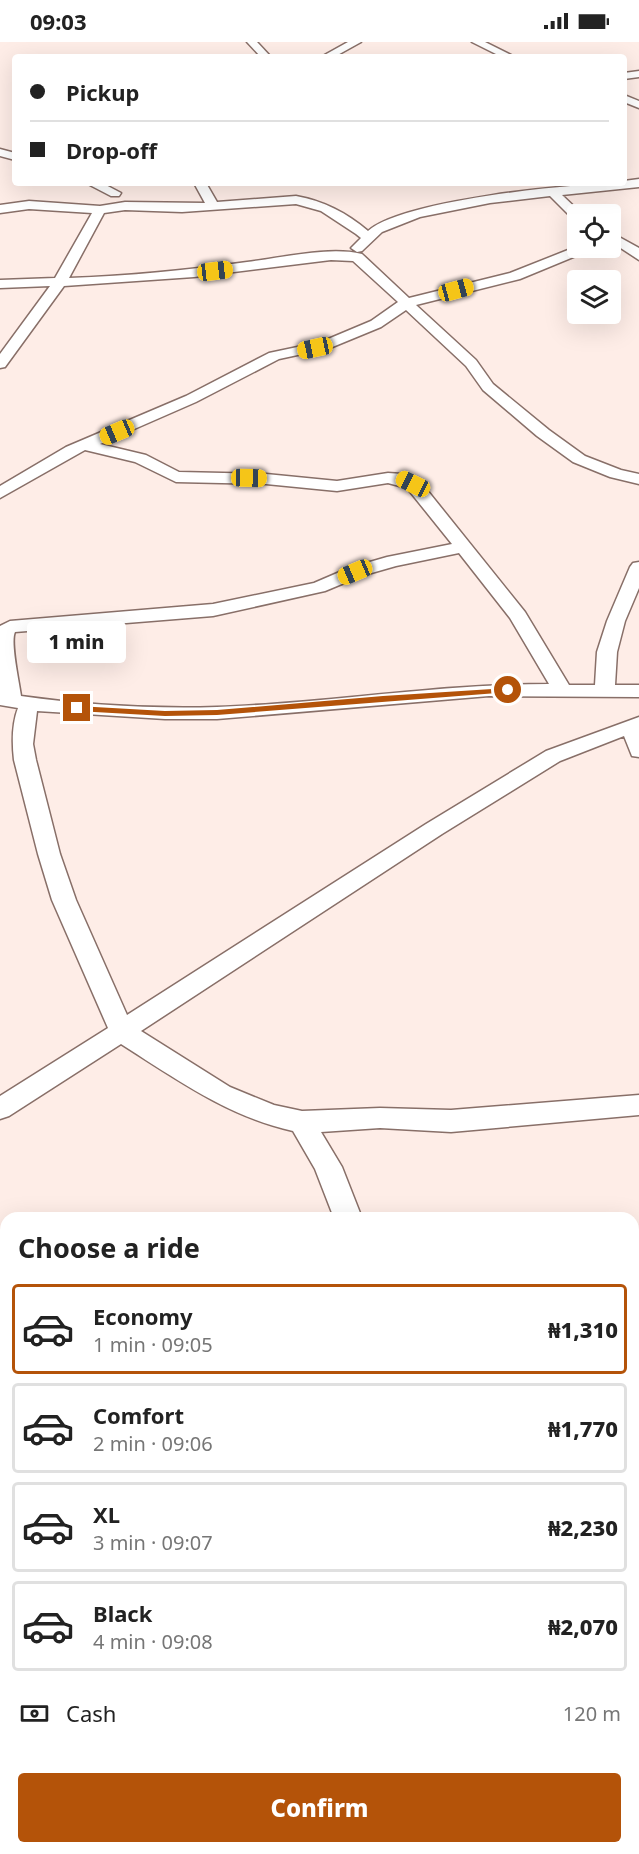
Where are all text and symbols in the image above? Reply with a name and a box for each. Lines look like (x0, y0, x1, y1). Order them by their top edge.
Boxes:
text: 09:03 (30, 6, 87, 36)
text: Pickup (66, 77, 139, 107)
text: Drop-off (66, 135, 157, 165)
map controls (567, 204, 621, 324)
button: locate (567, 204, 621, 258)
car (196, 260, 234, 282)
button: layers (567, 270, 621, 324)
car (436, 277, 476, 303)
car (296, 335, 334, 361)
car (97, 417, 137, 447)
car (393, 468, 433, 500)
car (231, 469, 267, 487)
car (335, 557, 375, 587)
callout: 1 min (28, 621, 127, 663)
text: 1 min (49, 628, 104, 655)
route start (494, 676, 521, 703)
route end (63, 694, 90, 721)
text: Choose a ride (18, 1229, 200, 1266)
text: Economy (93, 1301, 192, 1331)
icon: car (21, 1302, 75, 1356)
text: ₦1,310 (548, 1314, 618, 1344)
text: 1 min · 09:05 (93, 1331, 213, 1358)
text: Comfort (93, 1400, 184, 1430)
icon: car (21, 1401, 75, 1455)
text: ₦1,770 (548, 1413, 618, 1443)
text: 2 min · 09:06 (93, 1430, 213, 1457)
text: XL (93, 1499, 120, 1529)
icon: car (21, 1500, 75, 1554)
text: ₦2,230 (548, 1512, 618, 1542)
text: 3 min · 09:07 (93, 1529, 213, 1556)
text: Black (93, 1598, 152, 1628)
icon: car (21, 1599, 75, 1653)
text: ₦2,070 (548, 1611, 618, 1641)
text: 4 min · 09:08 (93, 1628, 213, 1655)
icon: cash (18, 1697, 51, 1730)
text: Cash (66, 1698, 116, 1728)
text: 120 m (563, 1700, 621, 1727)
button: Confirm (18, 1773, 621, 1842)

